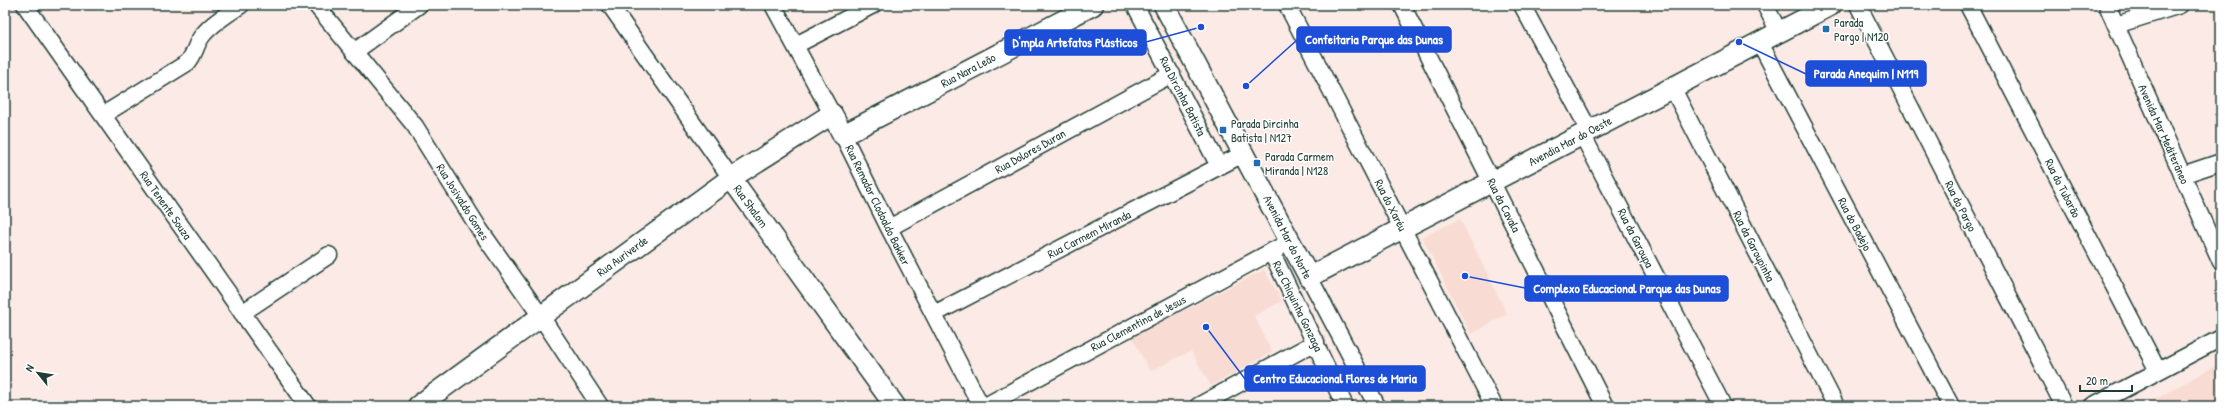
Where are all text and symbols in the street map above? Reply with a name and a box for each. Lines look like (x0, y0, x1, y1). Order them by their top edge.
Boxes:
place label: Parada Pargo | N120 (1834, 14, 1889, 45)
marker: Parada Pargo | N120 (1821, 24, 1831, 34)
callout: Confeitaria Parque das Dunas (1297, 27, 1451, 52)
callout: D'mpla Artefatos Plásticos (1005, 30, 1146, 55)
text: Confeitaria Parque das Dunas (1305, 30, 1443, 49)
text: D'mpla Artefatos Plásticos (1012, 33, 1138, 52)
street label: Rua Nara Leão (938, 48, 998, 92)
street label: Rua Dircinha Batista (1156, 53, 1210, 139)
callout: Parada Anequim | N119 (1806, 61, 1926, 86)
text: Parada Anequim | N119 (1814, 64, 1918, 83)
street label: Avenida Mar Mediterâneo (2134, 81, 2194, 187)
street label: Avendia Mar do Oeste (1525, 112, 1615, 170)
place label: Parada Dircinha Batista | N127 (1231, 115, 1299, 146)
street label: Rua Dolores Duran (992, 125, 1068, 177)
marker: Parada Dircinha Batista | N127 (1218, 125, 1228, 135)
street label: Rua Remador Clodoaldo Bakker (841, 142, 915, 268)
place label: Parada Carmem Miranda | N128 (1265, 148, 1334, 179)
street label: Rua do Tubarão (2041, 156, 2085, 221)
marker: Parada Carmem Miranda | N128 (1252, 158, 1262, 168)
street label: Rua Josivaldo Gomes (433, 160, 494, 244)
street label: Rua Tenente Souza (136, 167, 196, 243)
street label: Rua da Cavala (1483, 175, 1525, 235)
street label: Rua do Xaréu (1371, 176, 1411, 234)
street label: Rua do Pargo (1941, 178, 1981, 235)
street label: Rua Shalom (730, 181, 772, 231)
street label: Avenida Mar do Norte (1260, 192, 1317, 282)
street label: Rua do Badejo (1834, 194, 1876, 254)
street label: Rua da Garoupa (1614, 205, 1658, 271)
street label: Rua Carmem Miranda (1044, 206, 1134, 262)
street label: Rua da Garoupinha (1729, 208, 1779, 285)
street label: Rua Auriverde (593, 232, 651, 280)
street label: Rua Chiquinha Gonzaga (1269, 258, 1327, 354)
callout: Complexo Educacional Parque das Dunas (1525, 276, 1728, 301)
text: Complexo Educacional Parque das Dunas (1533, 279, 1721, 298)
street label: Rua Clementina de Jesus (1087, 290, 1189, 355)
north arrow (18, 353, 58, 393)
text: N (22, 362, 37, 374)
callout: Centro Educacional Flores de Maria (1245, 366, 1425, 391)
scale bar (2080, 367, 2132, 393)
text: Centro Educacional Flores de Maria (1253, 369, 1418, 387)
text: 20 m (2086, 372, 2108, 389)

